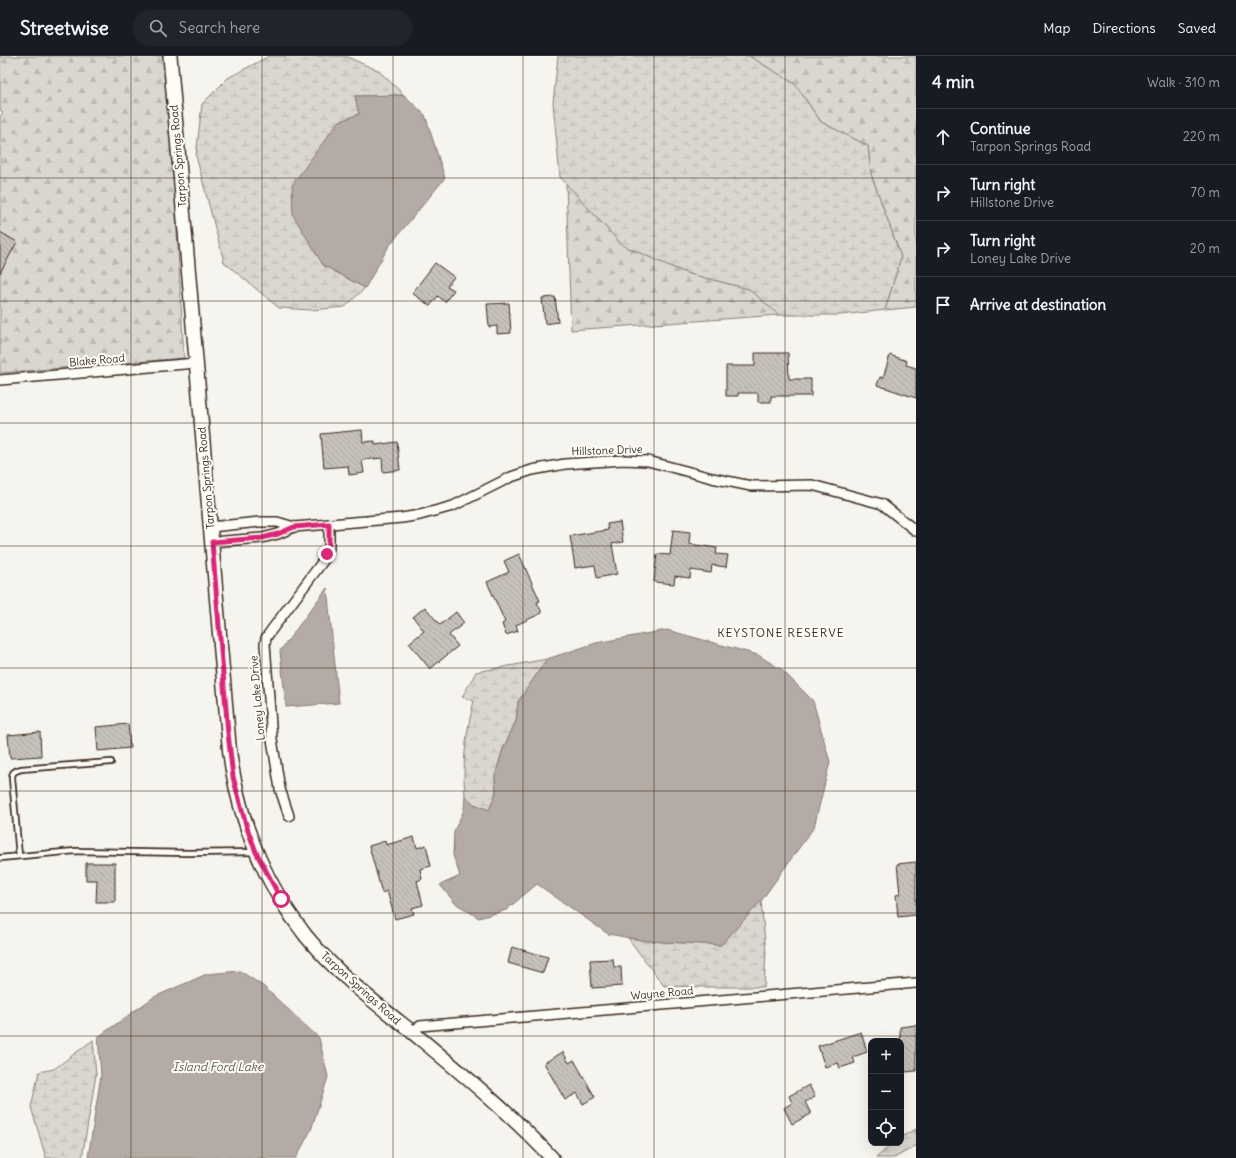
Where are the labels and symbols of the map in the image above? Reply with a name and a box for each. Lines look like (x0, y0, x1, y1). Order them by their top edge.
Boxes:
street label: Tarpon Springs Road (167, 104, 189, 208)
street label: Blake Road (69, 351, 126, 369)
street label: Tarpon Springs Road (195, 426, 217, 530)
street label: Hillstone Drive (571, 442, 643, 458)
route end (318, 545, 336, 563)
district label: KEYSTONE RESERVE (717, 625, 845, 640)
street label: Loney Lake Drive (246, 655, 268, 741)
route start (272, 890, 290, 908)
street label: Tarpon Springs Road (318, 948, 404, 1028)
street label: Wayne Road (630, 983, 694, 1003)
water label: Island Ford Lake (173, 1059, 265, 1074)

